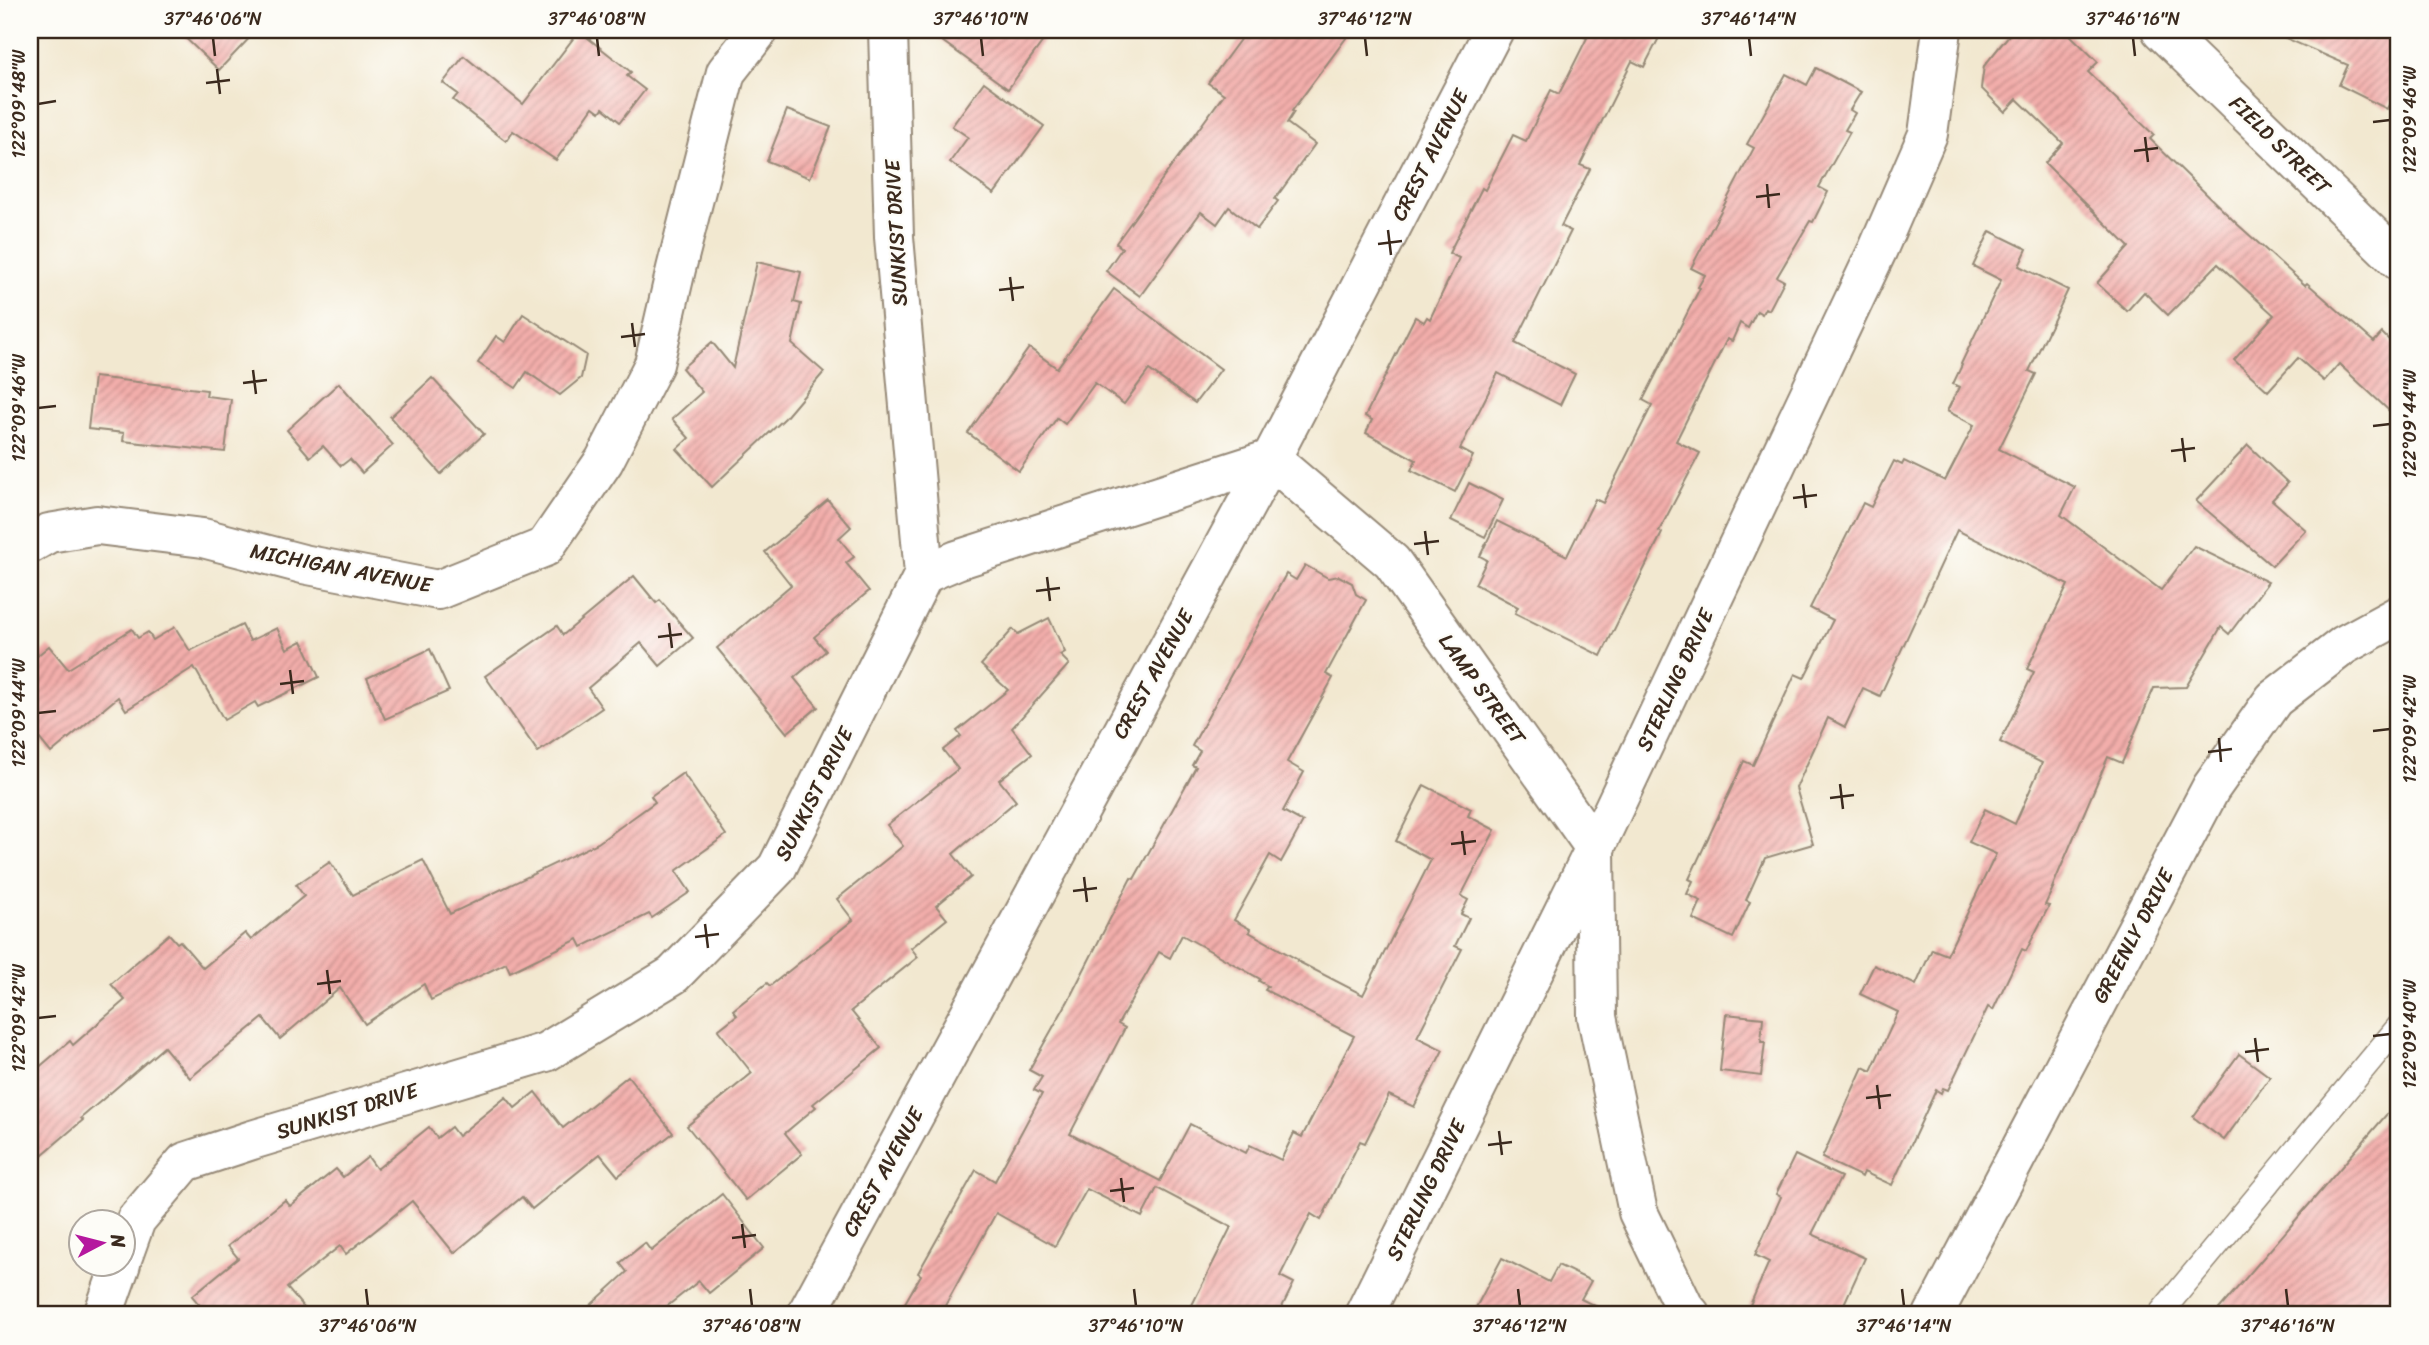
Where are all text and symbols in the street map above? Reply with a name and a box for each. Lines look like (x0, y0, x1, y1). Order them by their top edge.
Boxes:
text: 37°46'06"N (164, 3, 262, 35)
text: 37°46'08"N (548, 3, 647, 35)
text: 37°46'10"N (933, 3, 1029, 35)
text: 37°46'12"N (1318, 3, 1413, 35)
text: 37°46'14"N (1702, 3, 1797, 35)
text: 37°46'16"N (2086, 3, 2180, 35)
text: 122°09'48"W (3, 48, 35, 158)
text: 122°09'46"W (2394, 65, 2426, 174)
street label: CREST AVENUE (1380, 81, 1480, 228)
street label: FIELD STREET (2220, 86, 2341, 205)
street label: SUNKIST DRIVE (873, 157, 919, 307)
text: 122°09'46"W (3, 353, 35, 462)
text: 122°09'44"W (2394, 368, 2426, 479)
street label: MICHIGAN AVENUE (247, 532, 436, 604)
street label: CREST AVENUE (1101, 601, 1205, 746)
street label: STERLING DRIVE (1625, 601, 1725, 758)
street label: LAMP STREET (1428, 625, 1537, 754)
text: 122°09'44"W (3, 657, 35, 768)
text: 122°09'42"W (2394, 674, 2426, 783)
street label: SUNKIST DRIVE (764, 719, 865, 868)
street label: GREENLY DRIVE (2081, 860, 2185, 1010)
text: 122°09'42"W (3, 963, 35, 1072)
text: 122°09'40"W (2394, 978, 2426, 1089)
street label: SUNKIST DRIVE (271, 1071, 424, 1151)
street label: CREST AVENUE (831, 1099, 935, 1244)
street label: STERLING DRIVE (1375, 1111, 1477, 1267)
north arrow (66, 1208, 136, 1278)
text: N (101, 1231, 136, 1250)
text: 37°46'06"N (319, 1310, 417, 1342)
text: 37°46'08"N (703, 1310, 802, 1342)
text: 37°46'10"N (1088, 1310, 1184, 1342)
text: 37°46'12"N (1473, 1310, 1568, 1342)
text: 37°46'14"N (1857, 1310, 1952, 1342)
text: 37°46'16"N (2241, 1310, 2335, 1342)

